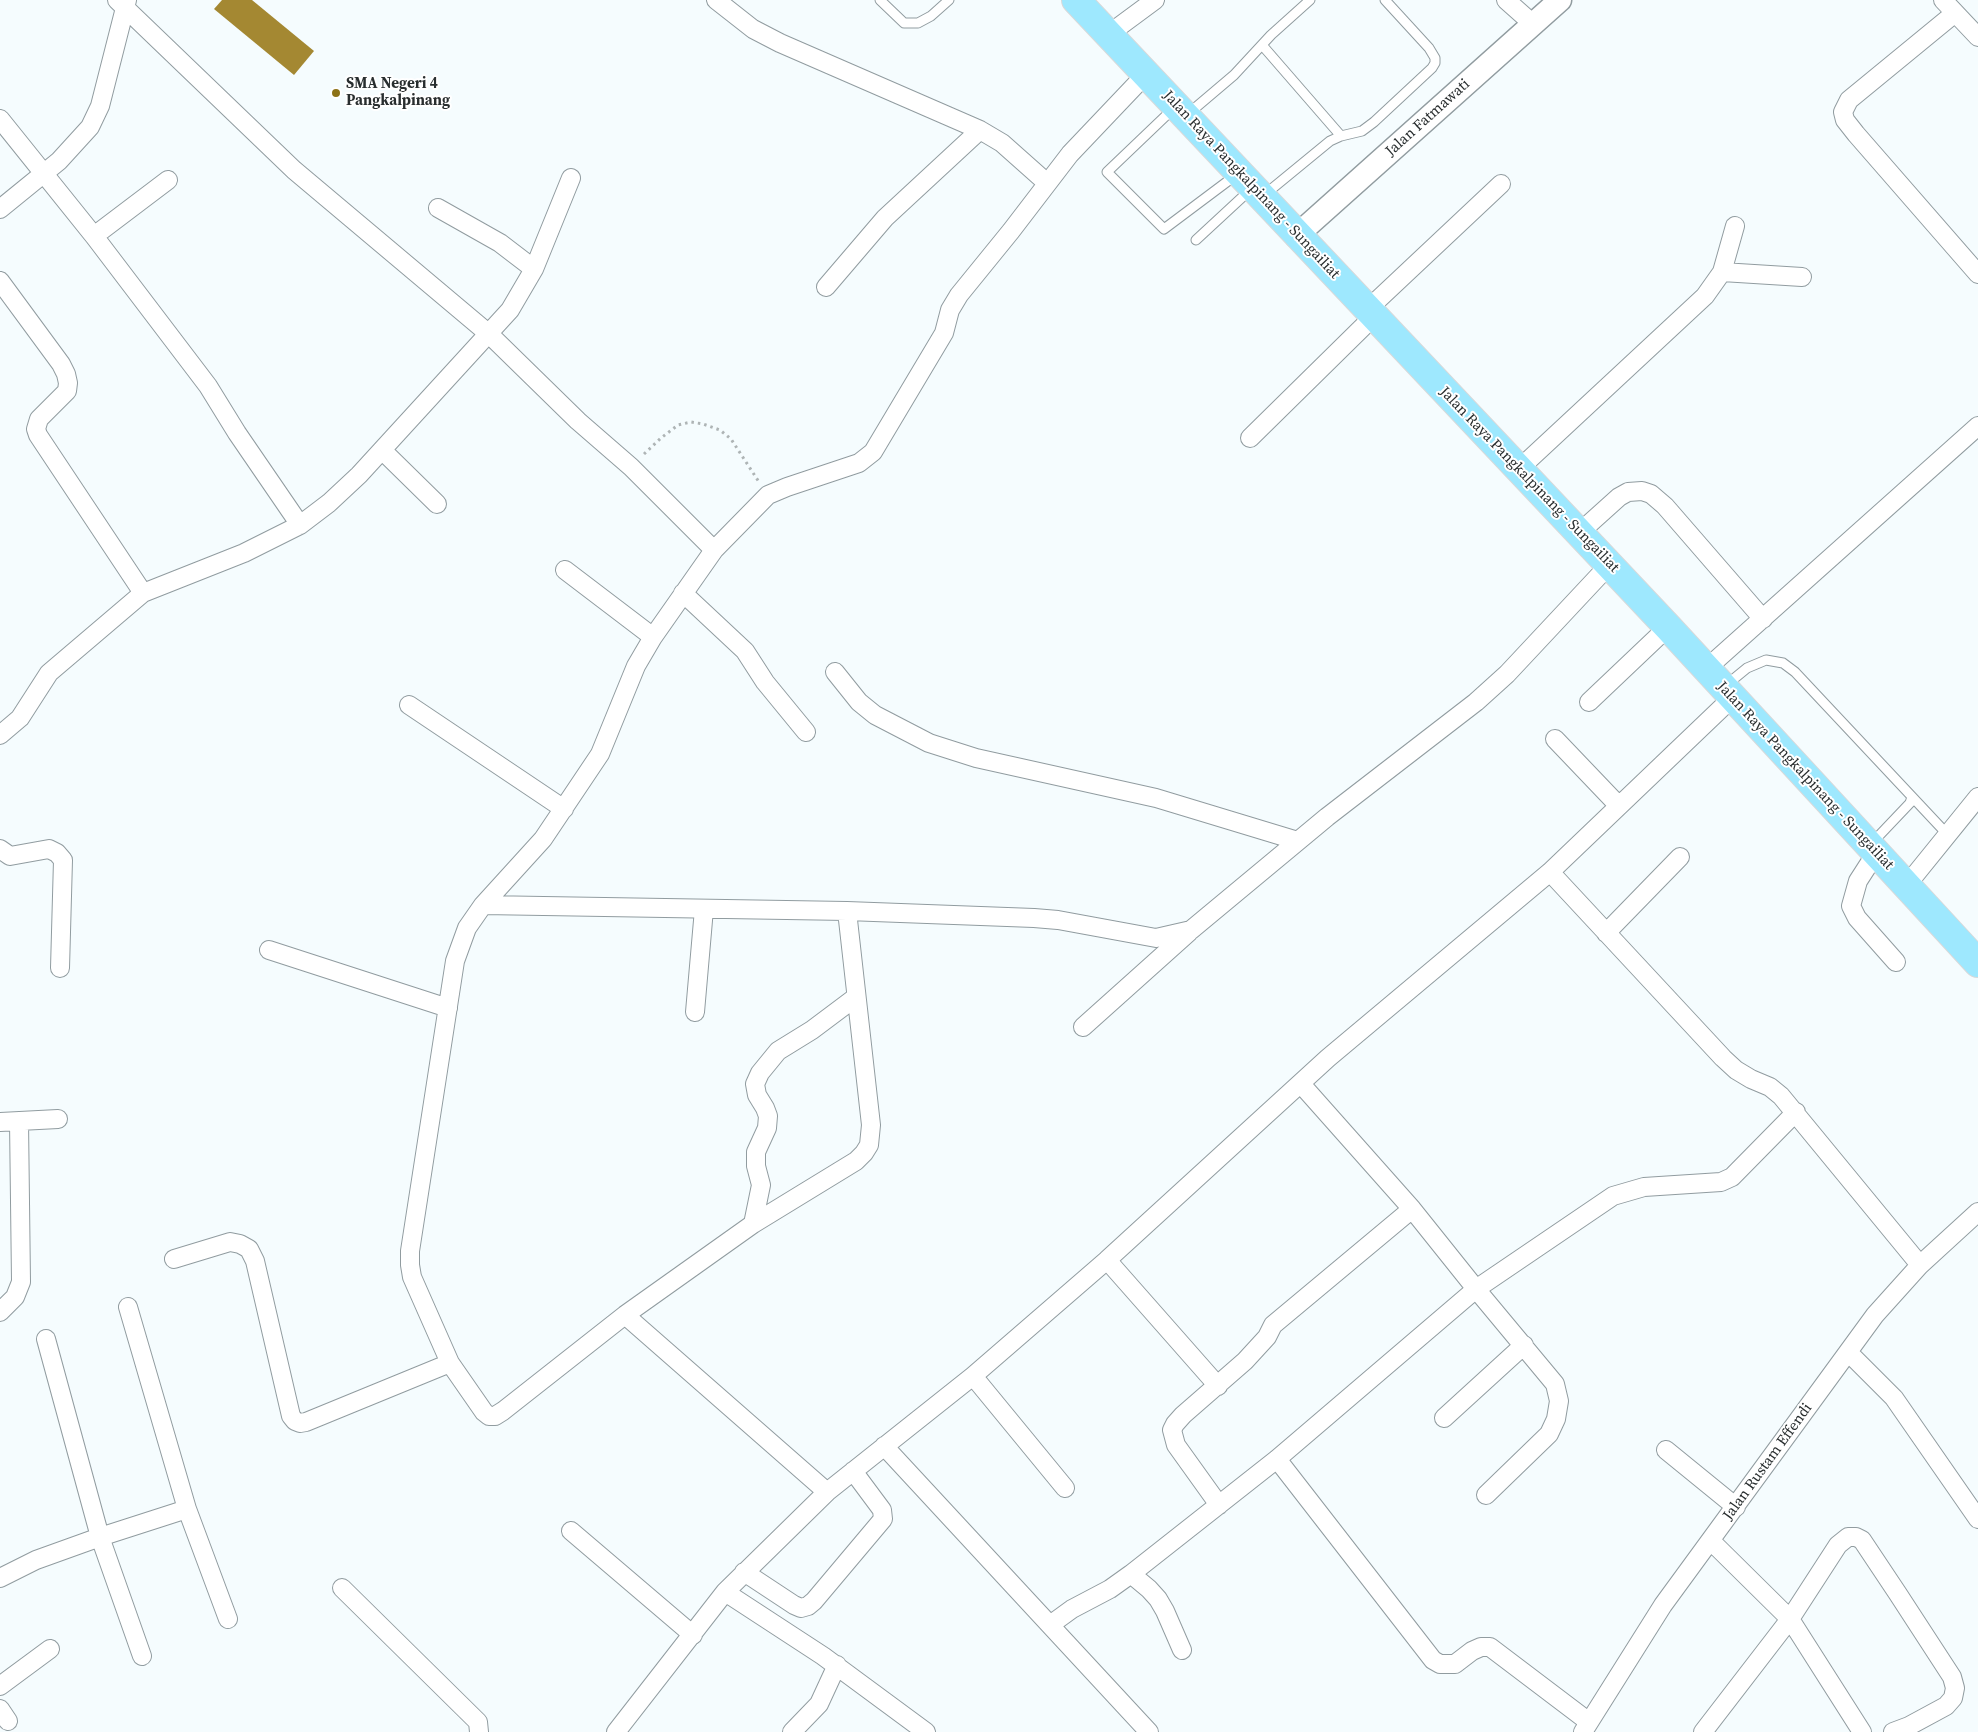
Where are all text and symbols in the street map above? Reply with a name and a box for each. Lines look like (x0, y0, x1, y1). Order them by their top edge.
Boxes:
place label: SMA Negeri 4 Pangkalpinang (346, 75, 450, 110)
street label: Jalan Fatmawati (1382, 76, 1474, 160)
marker: SMA Negeri 4 Pangkalpinang (330, 87, 342, 99)
street label: Jalan Raya Pangkalpinang - Sungailiat (1159, 87, 1343, 283)
street label: Jalan Raya Pangkalpinang - Sungailiat (1435, 383, 1623, 577)
street label: Jalan Raya Pangkalpinang - Sungailiat (1713, 678, 1897, 874)
street label: Jalan Rustam Effendi (1720, 1400, 1816, 1524)

